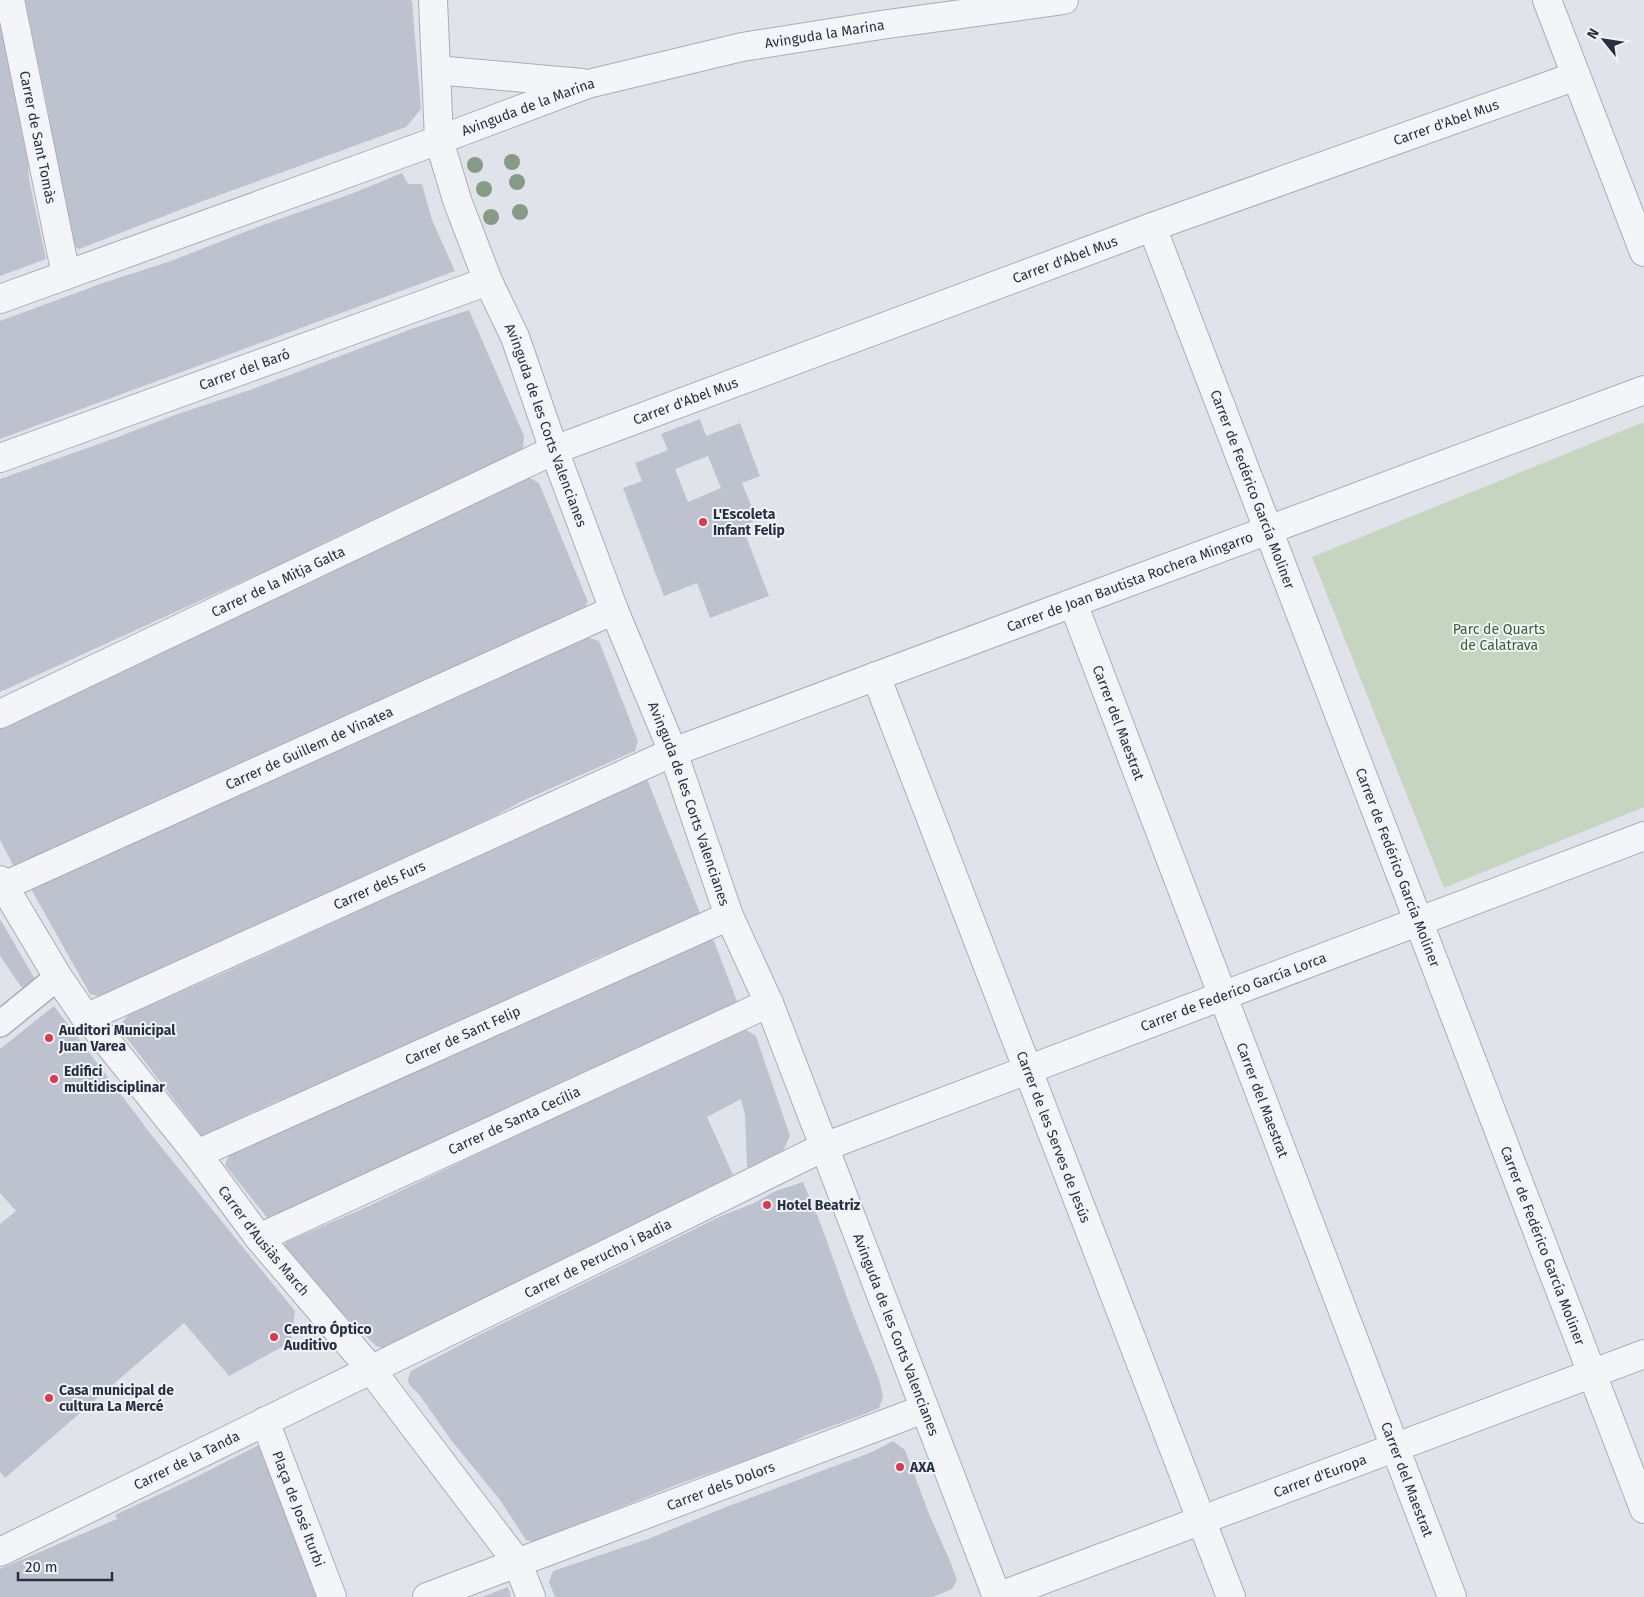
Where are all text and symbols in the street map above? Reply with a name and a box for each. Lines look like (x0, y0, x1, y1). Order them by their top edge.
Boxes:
north arrow (1579, 15, 1629, 65)
street label: Avinguda la Marina (763, 17, 886, 52)
text: N (1583, 25, 1603, 42)
street label: Carrer de Sant Tomàs (16, 69, 59, 206)
street label: Avinguda de la Marina (459, 75, 596, 140)
street label: Carrer d'Abel Mus (1391, 96, 1502, 149)
street label: Carrer d'Abel Mus (1010, 232, 1120, 287)
street label: Avinguda de les Corts Valencianes (501, 320, 590, 530)
street label: Carrer del Baró (197, 346, 292, 394)
street label: Carrer d'Abel Mus (631, 374, 741, 429)
street label: Carrer de Fedérico García Moliner (1206, 388, 1298, 592)
place label: L'Escoleta Infant Felip (713, 506, 785, 539)
marker: L'Escoleta Infant Felip (697, 516, 709, 528)
street label: Carrer de Joan Bautista Rochera Mingarro (1004, 528, 1256, 636)
street label: Carrer de la Mitja Galta (209, 543, 348, 621)
park label: Parc de Quarts de Calatrava (1453, 621, 1546, 654)
street label: Carrer del Maestrat (1089, 663, 1148, 784)
street label: Avinguda de les Corts Valencianes (644, 699, 733, 909)
street label: Carrer de Guillem de Vinatea (223, 703, 396, 794)
street label: Carrer de Fedérico García Moliner (1351, 766, 1443, 970)
street label: Carrer dels Furs (331, 857, 429, 914)
street label: Carrer de Federico García Lorca (1138, 949, 1329, 1035)
street label: Carrer de Sant Felip (402, 1002, 523, 1069)
place label: Auditori Municipal Juan Varea (58, 1022, 176, 1055)
marker: Auditori Municipal Juan Varea (43, 1032, 55, 1044)
street label: Carrer del Maestrat (1232, 1040, 1292, 1161)
street label: Carrer de les Serves de Jesús (1012, 1049, 1094, 1226)
place label: Edifici multidisciplinar (64, 1063, 165, 1096)
marker: Edifici multidisciplinar (48, 1073, 60, 1085)
street label: Carrer de Santa Cecília (446, 1083, 583, 1159)
street label: Carrer de Fedérico García Moliner (1497, 1144, 1589, 1348)
street label: Carrer d'Ausiàs March (214, 1183, 313, 1300)
place label: Hotel Beatriz (777, 1197, 861, 1214)
marker: Hotel Beatriz (761, 1199, 773, 1211)
street label: Carrer de Perucho i Badia (522, 1215, 674, 1302)
street label: Avinguda de les Corts Valencianes (849, 1231, 943, 1439)
place label: Centro Óptico Auditivo (283, 1320, 372, 1354)
marker: Centro Óptico Auditivo (268, 1331, 280, 1343)
place label: Casa municipal de cultura La Mercé (59, 1382, 174, 1415)
marker: Casa municipal de cultura La Mercé (43, 1392, 55, 1404)
street label: Carrer del Maestrat (1377, 1420, 1437, 1540)
street label: Carrer de la Tanda (131, 1427, 243, 1494)
street label: Plaça de José Iturbi (268, 1449, 328, 1569)
street label: Carrer d'Europa (1271, 1451, 1369, 1501)
street label: Carrer dels Dolors (665, 1458, 778, 1515)
place label: AXA (909, 1459, 935, 1476)
marker: AXA (894, 1461, 906, 1473)
scale bar (18, 1550, 111, 1582)
text: 20 m (25, 1558, 58, 1576)

